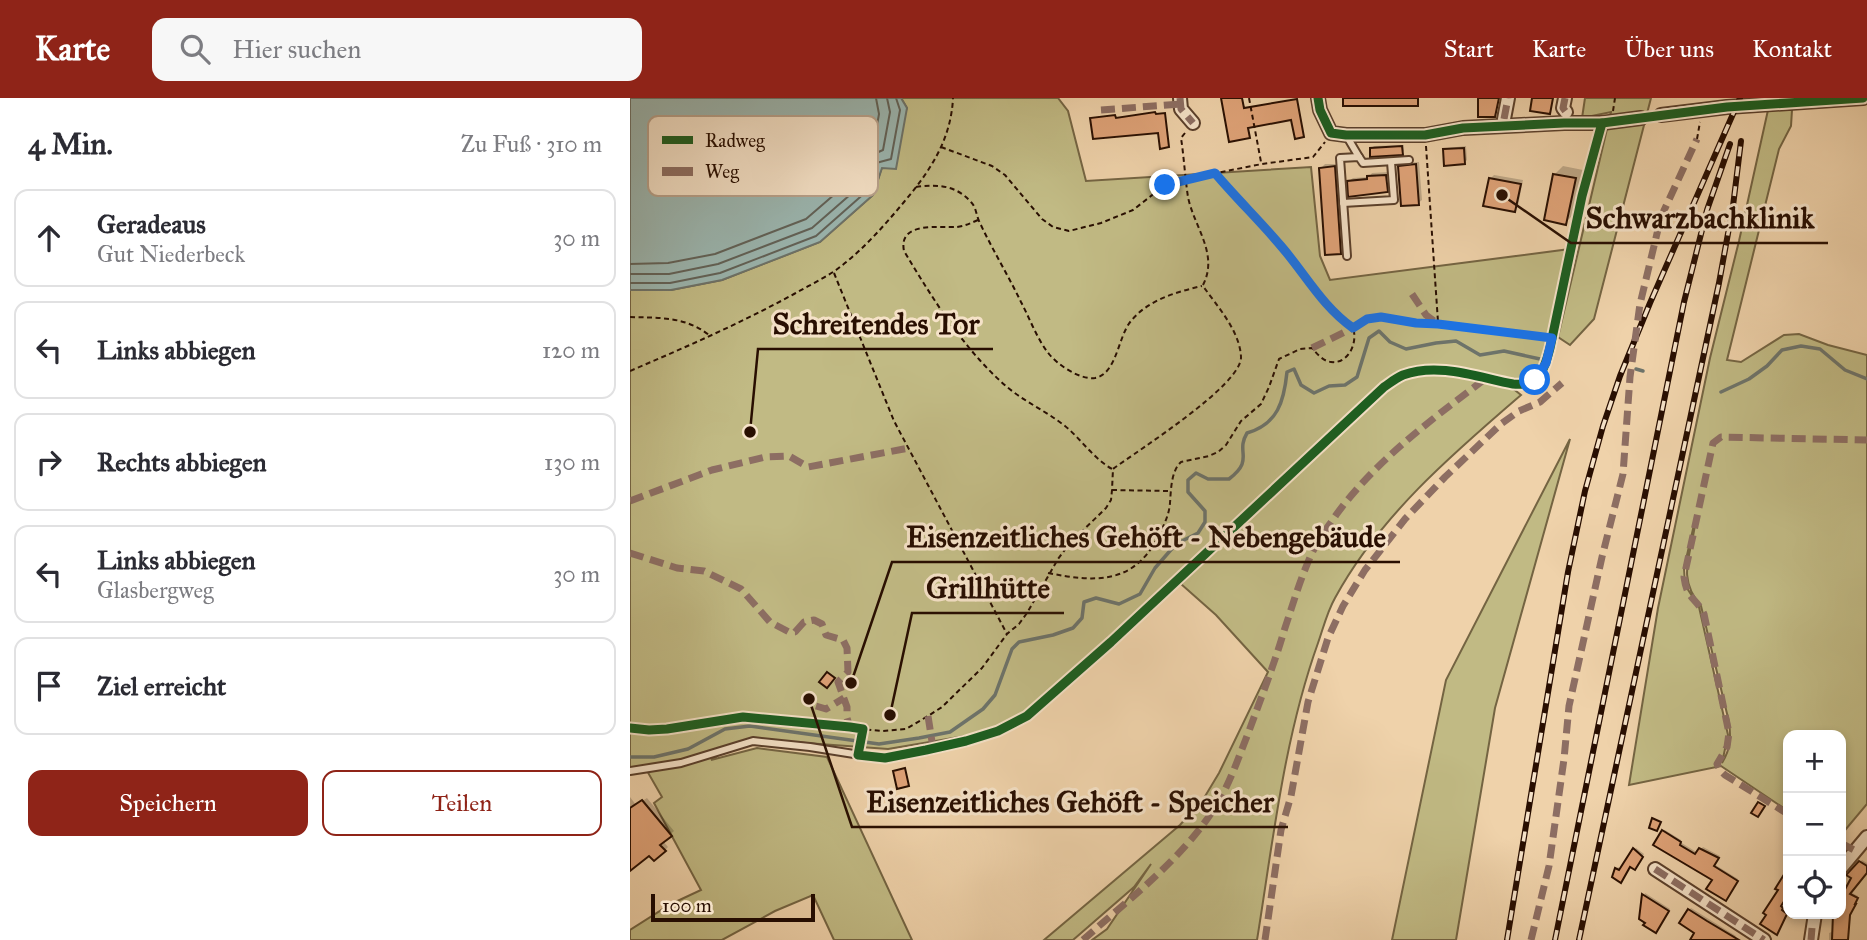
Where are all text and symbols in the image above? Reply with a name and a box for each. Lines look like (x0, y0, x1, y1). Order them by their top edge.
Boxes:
search box (152, 18, 642, 81)
text: Karte (35, 29, 110, 69)
icon: search (176, 30, 214, 68)
text: Hier suchen (232, 33, 361, 65)
text: Start (1444, 34, 1494, 64)
text: Karte (1532, 34, 1586, 64)
text: Über uns (1624, 34, 1714, 64)
text: Kontakt (1752, 34, 1832, 64)
legend (648, 116, 878, 196)
text: 4 Min. (28, 126, 113, 162)
text: Radweg (705, 129, 765, 153)
text: Zu Fuß · 310 m (461, 130, 602, 158)
text: Weg (705, 160, 739, 184)
route end (1149, 169, 1180, 200)
callout: Schwarzbachklinik (1571, 192, 1828, 243)
text: Schwarzbachklinik (1586, 200, 1816, 236)
text: Geradeaus (97, 208, 206, 240)
icon: ahead (30, 219, 68, 257)
text: 30 m (553, 224, 600, 252)
text: Gut Niederbeck (97, 240, 245, 268)
callout: Schreitendes Tor (758, 298, 993, 349)
text: Schreitendes Tor (772, 306, 980, 342)
icon: left (30, 331, 68, 369)
text: Links abbiegen (97, 334, 256, 366)
text: 120 m (542, 336, 600, 364)
route start (1519, 364, 1550, 395)
icon: right (30, 443, 68, 481)
text: Rechts abbiegen (97, 446, 267, 478)
text: 130 m (544, 448, 600, 476)
callout: Eisenzeitliches Gehöft - Nebengebäude (892, 511, 1400, 562)
text: Eisenzeitliches Gehöft - Nebengebäude (906, 519, 1386, 555)
text: Links abbiegen (97, 544, 256, 576)
icon: left (30, 555, 68, 593)
text: 30 m (553, 560, 600, 588)
callout: Grillhütte (912, 562, 1064, 613)
text: Grillhütte (926, 570, 1050, 606)
text: Glasbergweg (97, 576, 214, 604)
icon: arrive (30, 667, 68, 705)
text: Ziel erreicht (97, 670, 226, 702)
map controls (1783, 730, 1846, 919)
button: + (1783, 730, 1846, 793)
button: Speichern (28, 770, 308, 836)
button: Teilen (322, 770, 602, 836)
callout: Eisenzeitliches Gehöft - Speicher (852, 776, 1288, 827)
text: Eisenzeitliches Gehöft - Speicher (866, 784, 1275, 820)
button: − (1783, 793, 1846, 856)
button: locate (1783, 856, 1846, 919)
scale bar (651, 891, 816, 923)
text: 100 m (662, 894, 712, 917)

